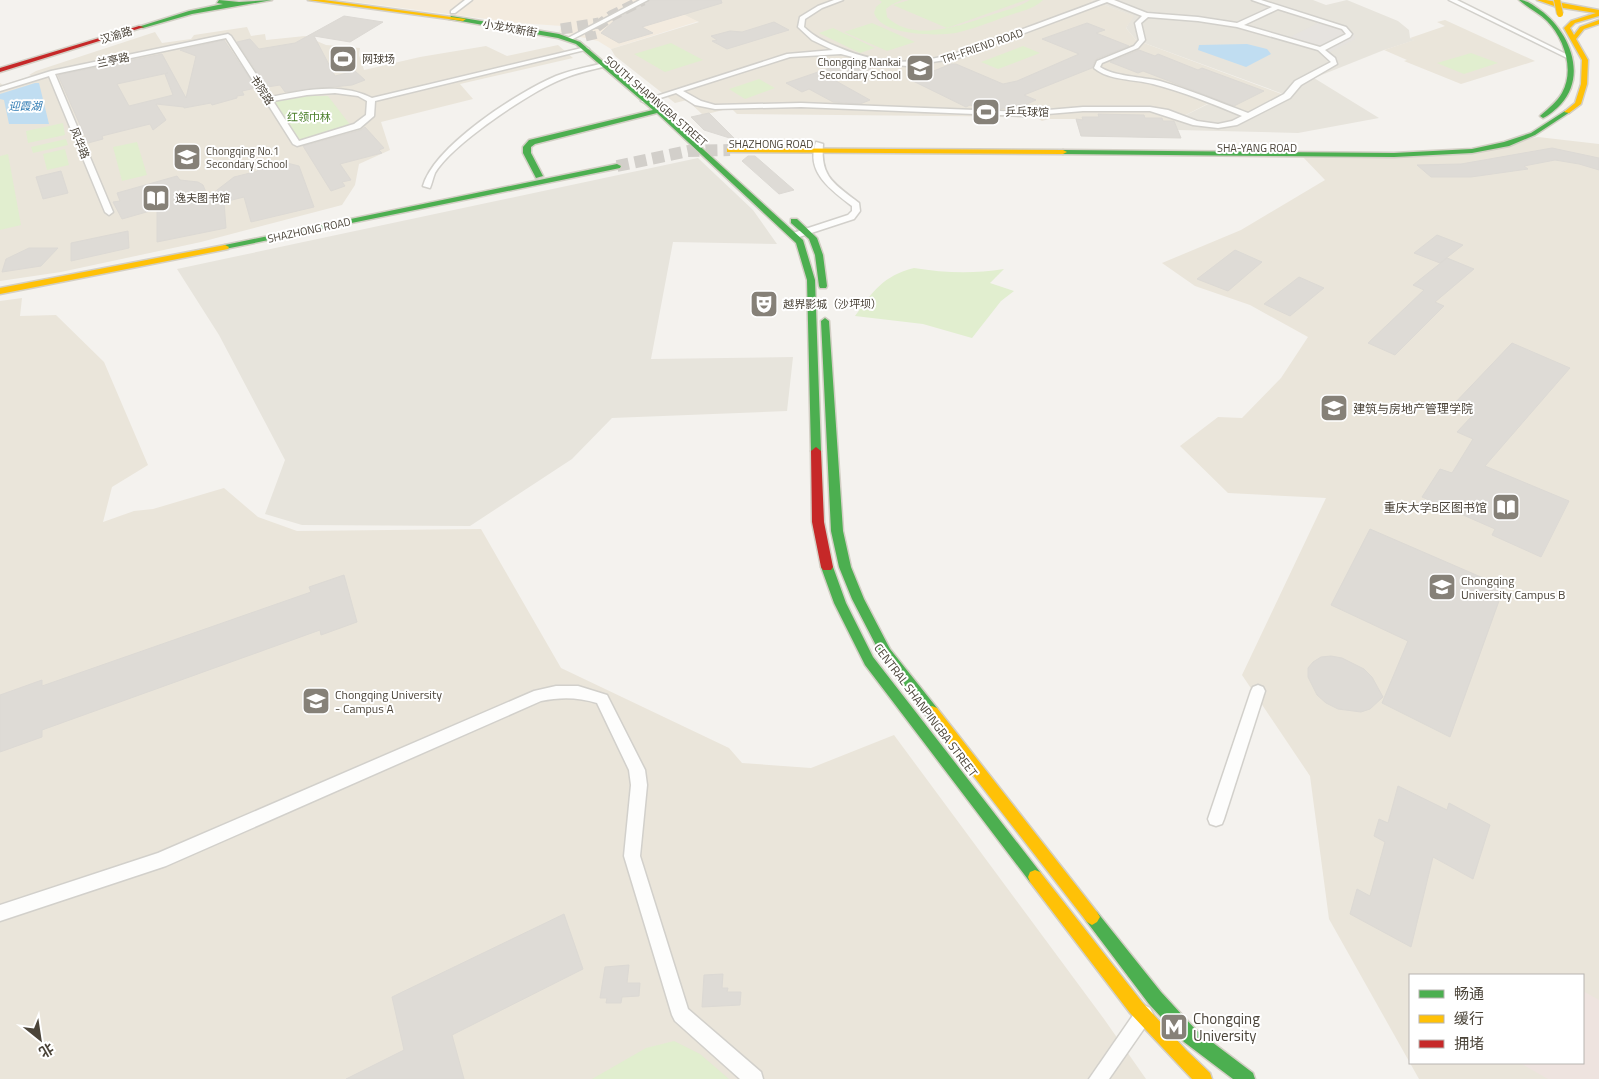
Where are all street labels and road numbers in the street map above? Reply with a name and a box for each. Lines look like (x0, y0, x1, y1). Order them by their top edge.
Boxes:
street label: 小龙坎新街 (482, 15, 538, 41)
street label: 汉渝路 (98, 23, 134, 47)
street label: TRI-FRIEND ROAD (939, 24, 1025, 68)
street label: 兰亭路 (95, 49, 131, 71)
street label: SOUTH SHAPINGBA STREET (601, 52, 711, 150)
street label: 书院路 (246, 72, 278, 108)
street label: 风华路 (66, 125, 94, 161)
street label: SHAZHONG ROAD (729, 136, 813, 152)
street label: SHA-YANG ROAD (1217, 140, 1297, 156)
street label: SHAZHONG ROAD (266, 213, 352, 247)
street label: CENTRAL SHANPINGBA STREET (869, 639, 983, 781)

